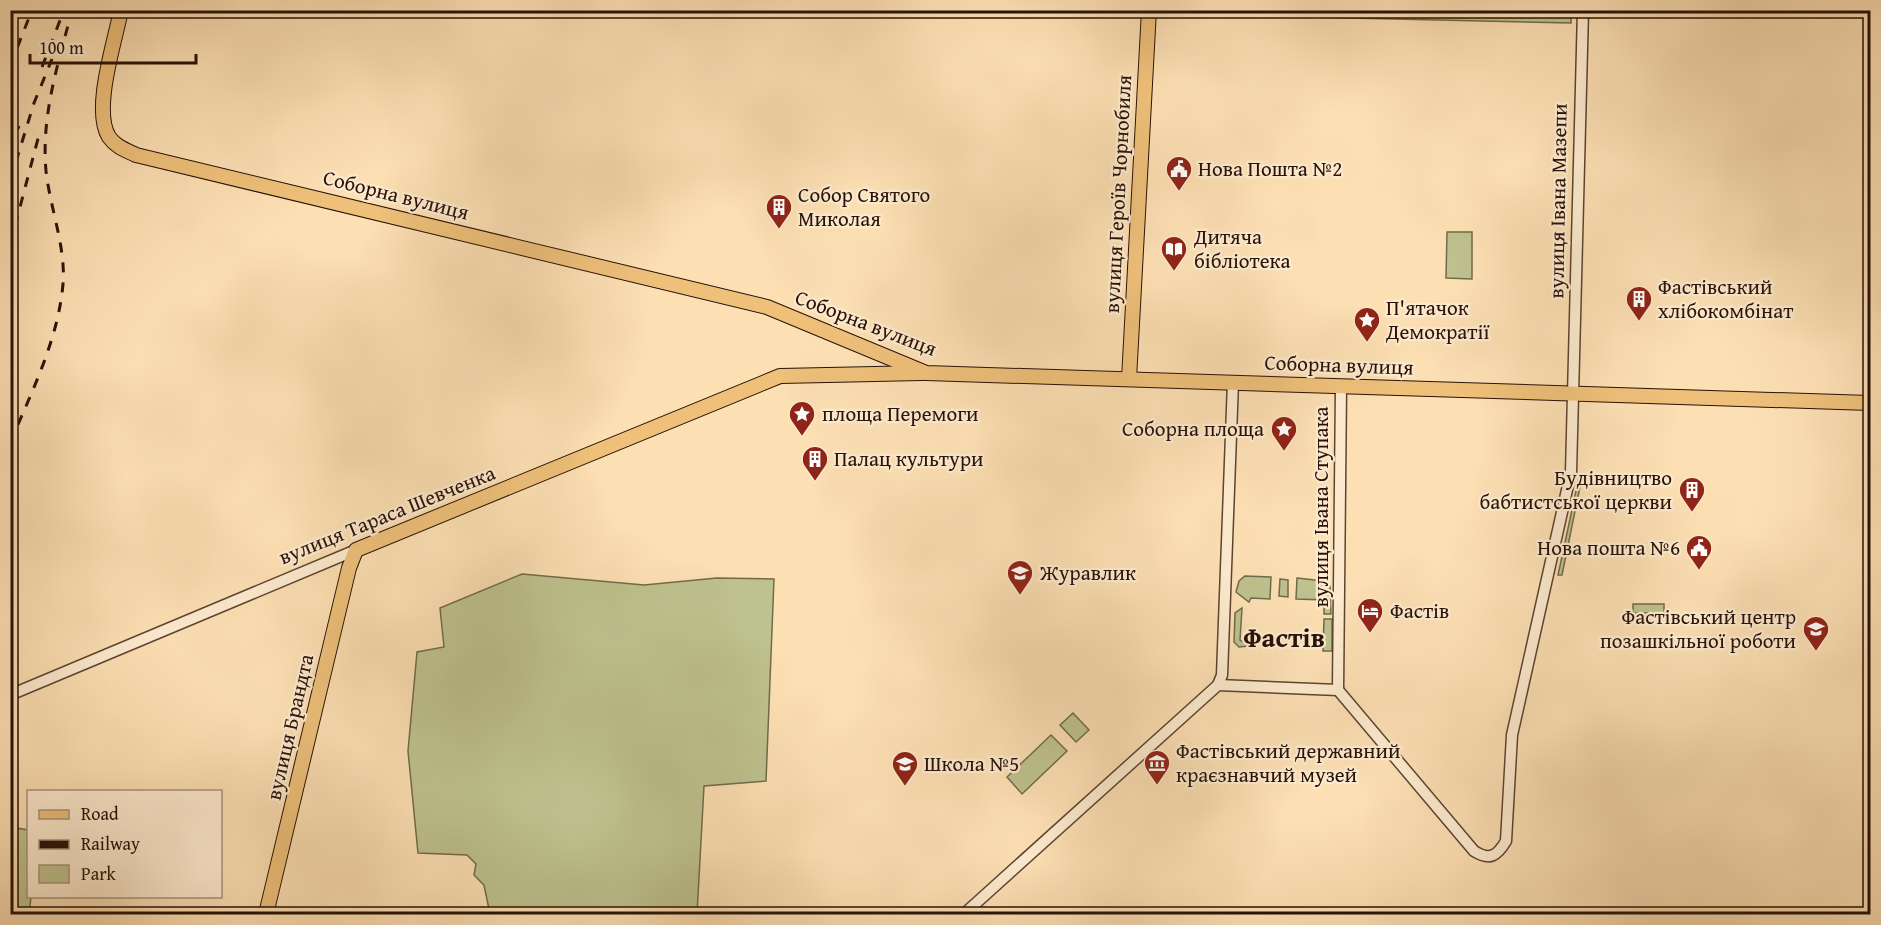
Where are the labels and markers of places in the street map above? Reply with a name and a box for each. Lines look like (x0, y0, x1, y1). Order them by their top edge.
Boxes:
place label: Нова Пошта №2 (1198, 153, 1342, 184)
public building icon: Нова Пошта №2 (1164, 154, 1194, 192)
place label: Собор Святого Миколая (798, 179, 930, 234)
building icon: Собор Святого Миколая (764, 192, 794, 230)
place label: Дитяча бібліотека (1193, 221, 1291, 276)
library icon: Дитяча бібліотека (1159, 234, 1189, 272)
place label: Фастівський хлібокомбінат (1658, 271, 1793, 326)
building icon: Фастівський хлібокомбінат (1624, 284, 1654, 322)
place label: П'ятачок Демократії (1385, 292, 1490, 347)
place icon: П'ятачок Демократії (1352, 305, 1382, 343)
place label: площа Перемоги (822, 398, 979, 429)
place icon: площа Перемоги (787, 399, 817, 437)
place label: Соборна площа (1122, 413, 1264, 444)
place icon: Соборна площа (1269, 414, 1299, 452)
place label: Палац культури (834, 443, 983, 474)
building icon: Палац культури (800, 444, 830, 482)
place label: Будівництво бабтистської церкви (1480, 462, 1672, 517)
building icon: Будівництво бабтистської церкви (1677, 475, 1707, 513)
place label: Нова пошта №6 (1537, 532, 1680, 563)
public building icon: Нова пошта №6 (1684, 533, 1714, 571)
place label: Журавлик (1039, 557, 1136, 588)
school or university icon: Журавлик (1005, 558, 1035, 596)
place label: Фастів (1390, 595, 1449, 626)
hotel icon: Фастів (1355, 596, 1385, 634)
place label: Фастівський центр позашкільної роботи (1600, 601, 1796, 656)
school or university icon: Фастівський центр позашкільної роботи (1801, 614, 1831, 652)
place label: Фастівський державний краєзнавчий музей (1176, 735, 1400, 790)
place label: Школа №5 (924, 748, 1019, 779)
museum icon: Фастівський державний краєзнавчий музей (1142, 748, 1172, 786)
school or university icon: Школа №5 (890, 749, 920, 787)

